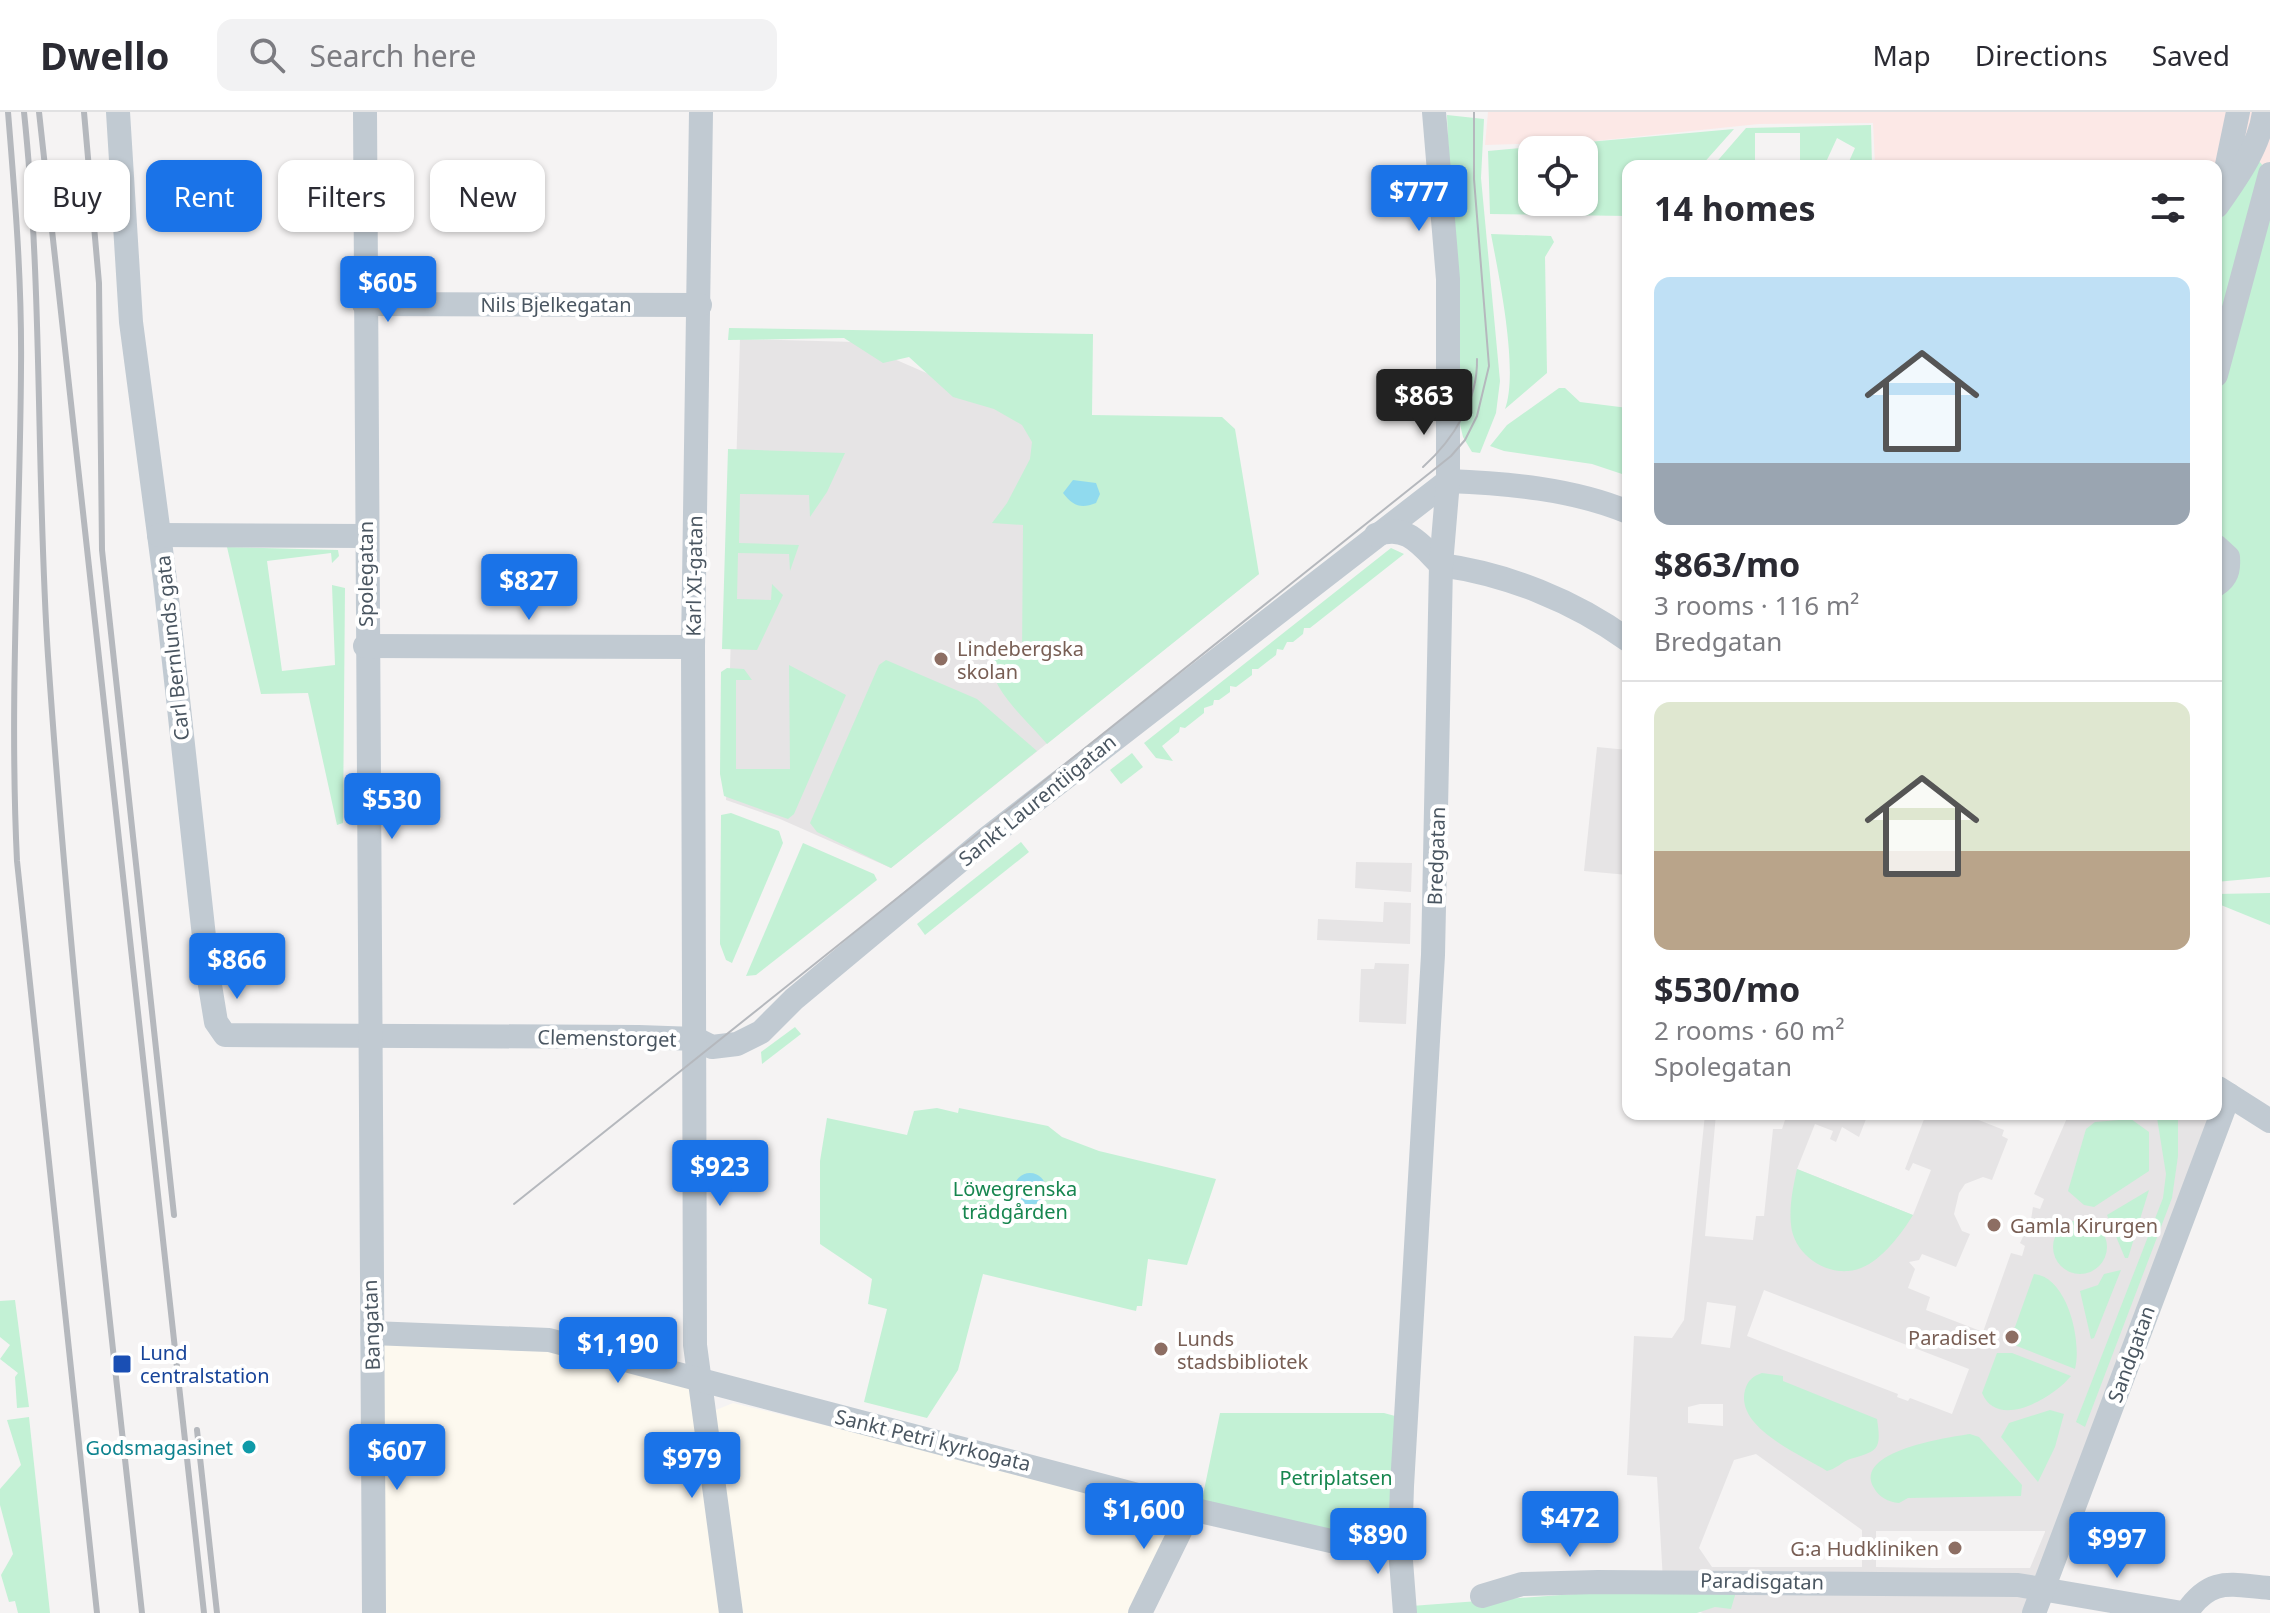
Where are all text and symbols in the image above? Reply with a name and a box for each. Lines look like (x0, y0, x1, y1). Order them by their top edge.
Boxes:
search box (217, 19, 777, 91)
text: Dwello (40, 29, 169, 81)
icon: search (245, 33, 289, 77)
text: Search here (309, 35, 476, 76)
text: Map (1872, 36, 1931, 74)
text: Directions (1975, 36, 2108, 74)
text: Saved (2152, 36, 2230, 74)
map controls (1518, 136, 1598, 216)
button: locate (1518, 136, 1598, 216)
chip: Buy (24, 160, 130, 232)
chip: Rent (146, 160, 262, 232)
chip: Filters (278, 160, 414, 232)
chip: New (430, 160, 545, 232)
pin: $777 (1372, 165, 1466, 233)
text: $777 (1389, 173, 1449, 209)
text: 14 homes (1654, 185, 1816, 231)
icon: filters (2146, 186, 2190, 230)
pin: $605 (341, 256, 435, 324)
text: $605 (358, 264, 418, 300)
street label: Nils Bjelkegatan (480, 291, 632, 318)
icon: home (1850, 329, 1994, 473)
pin: $863 (1377, 369, 1471, 437)
text: $863 (1394, 377, 1454, 413)
street label: Karl XI-gatan (679, 515, 709, 637)
street label: Spolegatan (352, 521, 379, 627)
text: $863/mo (1654, 541, 1800, 587)
street label: Carl Bernlunds gata (149, 554, 195, 742)
pin: $827 (482, 554, 576, 622)
text: $827 (499, 562, 559, 598)
text: 3 rooms · 116 m² (1654, 587, 1859, 623)
text: Bredgatan (1654, 623, 1782, 659)
place label: Lindebergska skolan (957, 635, 1084, 685)
marker: Lindebergska skolan (932, 650, 950, 668)
street label: Sankt Laurentiigatan (953, 728, 1121, 872)
icon: home (1850, 754, 1994, 898)
pin: $530 (345, 773, 439, 841)
text: $530 (362, 781, 422, 817)
street label: Bredgatan (1421, 806, 1451, 906)
pin: $866 (190, 933, 284, 1001)
text: $866 (207, 941, 267, 977)
text: $530/mo (1654, 966, 1800, 1012)
text: 2 rooms · 60 m² (1654, 1012, 1844, 1048)
street label: Clemenstorget (537, 1023, 677, 1053)
text: Spolegatan (1654, 1048, 1792, 1084)
pin: $923 (673, 1140, 767, 1208)
text: $923 (690, 1148, 750, 1184)
park label: Löwegrenska trädgården (953, 1175, 1077, 1225)
place label: Gamla Kirurgen (2010, 1212, 2158, 1239)
marker: Gamla Kirurgen (1985, 1216, 2003, 1234)
street label: Bangatan (356, 1279, 386, 1371)
street label: Sandgatan (2101, 1302, 2161, 1406)
pin: $1,190 (553, 1317, 683, 1385)
place label: Paradiset (1908, 1324, 1996, 1351)
text: $1,190 (577, 1325, 659, 1361)
place label: Lunds stadsbibliotek (1177, 1325, 1309, 1375)
marker: Paradiset (2003, 1328, 2021, 1346)
place label: Lund centralstation (140, 1339, 270, 1389)
marker: Lunds stadsbibliotek (1152, 1340, 1170, 1358)
marker: Lund centralstation (111, 1353, 133, 1375)
street label: Sankt Petri kyrkogata (832, 1403, 1034, 1477)
pin: $607 (350, 1424, 444, 1492)
text: $607 (367, 1432, 427, 1468)
pin: $979 (645, 1432, 739, 1500)
place label: Godsmagasinet (85, 1434, 233, 1461)
marker: Godsmagasinet (240, 1438, 258, 1456)
text: $979 (662, 1440, 722, 1476)
park label: Petriplatsen (1279, 1464, 1393, 1491)
pin: $1,600 (1079, 1483, 1209, 1551)
text: $1,600 (1103, 1491, 1185, 1527)
pin: $472 (1523, 1491, 1617, 1559)
text: $472 (1540, 1499, 1600, 1535)
pin: $890 (1331, 1508, 1425, 1576)
pin: $997 (2070, 1512, 2164, 1580)
text: $890 (1348, 1516, 1408, 1552)
text: $997 (2087, 1520, 2147, 1556)
place label: G:a Hudkliniken (1790, 1535, 1939, 1562)
marker: G:a Hudkliniken (1946, 1539, 1964, 1557)
street label: Paradisgatan (1700, 1566, 1824, 1596)

